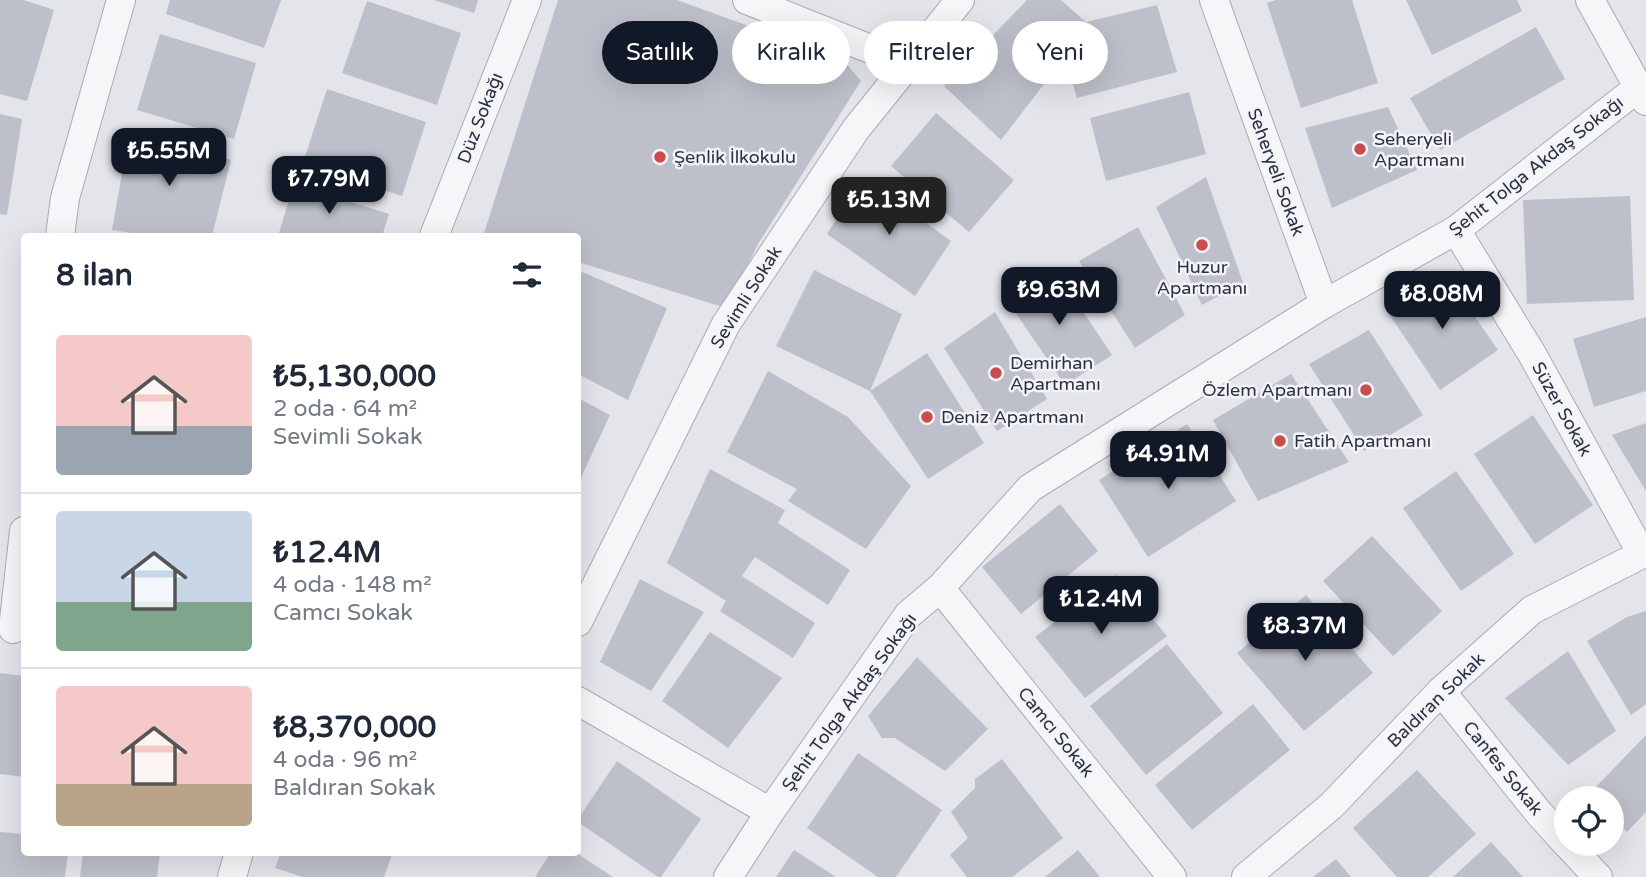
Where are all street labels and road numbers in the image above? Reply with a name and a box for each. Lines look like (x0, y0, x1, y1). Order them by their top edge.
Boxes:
street label: Düz Sokağı (453, 69, 507, 167)
street label: Şehit Tolga Akdaş Sokağı (1444, 91, 1628, 241)
street label: Seheryeli Sokak (1243, 105, 1309, 239)
street label: Sevimli Sokak (706, 241, 786, 352)
street label: Süzer Sokak (1527, 358, 1597, 460)
street label: Şehit Tolga Akdaş Sokağı (777, 609, 921, 795)
street label: Baldıran Sokak (1383, 648, 1490, 752)
street label: Camcı Sokak (1013, 683, 1099, 782)
street label: Canfes Sokak (1458, 716, 1548, 820)

